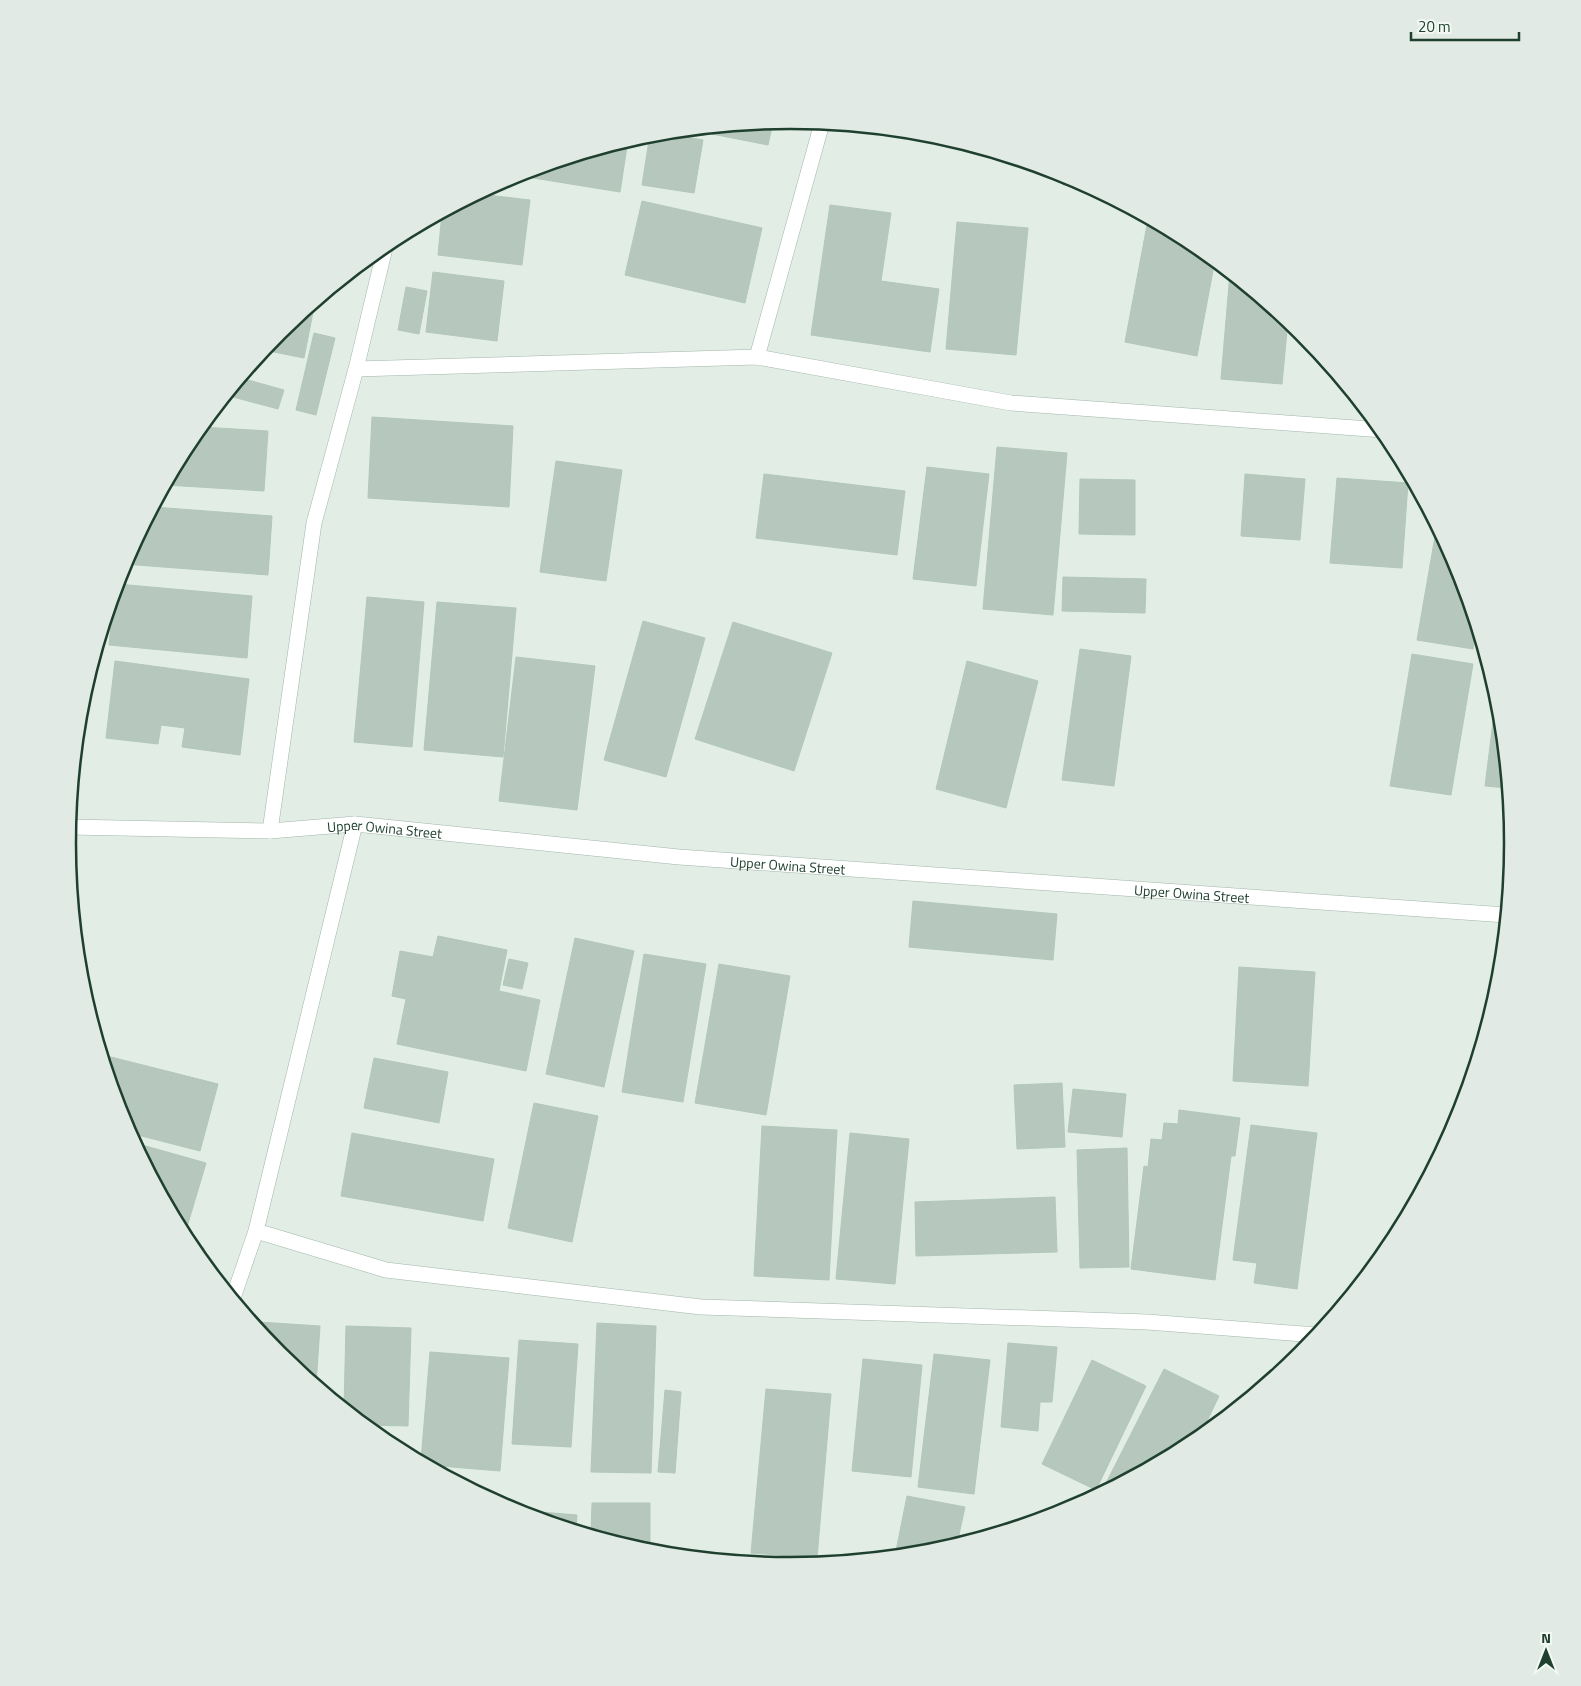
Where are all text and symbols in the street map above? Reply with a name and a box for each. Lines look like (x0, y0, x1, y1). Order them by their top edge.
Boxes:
scale bar (1411, 10, 1518, 42)
text: 20 m (1418, 15, 1451, 38)
street label: Upper Owina Street (326, 813, 443, 843)
street label: Upper Owina Street (729, 850, 846, 879)
street label: Upper Owina Street (1133, 878, 1250, 907)
north arrow (1521, 1626, 1571, 1676)
text: N (1541, 1627, 1551, 1648)

